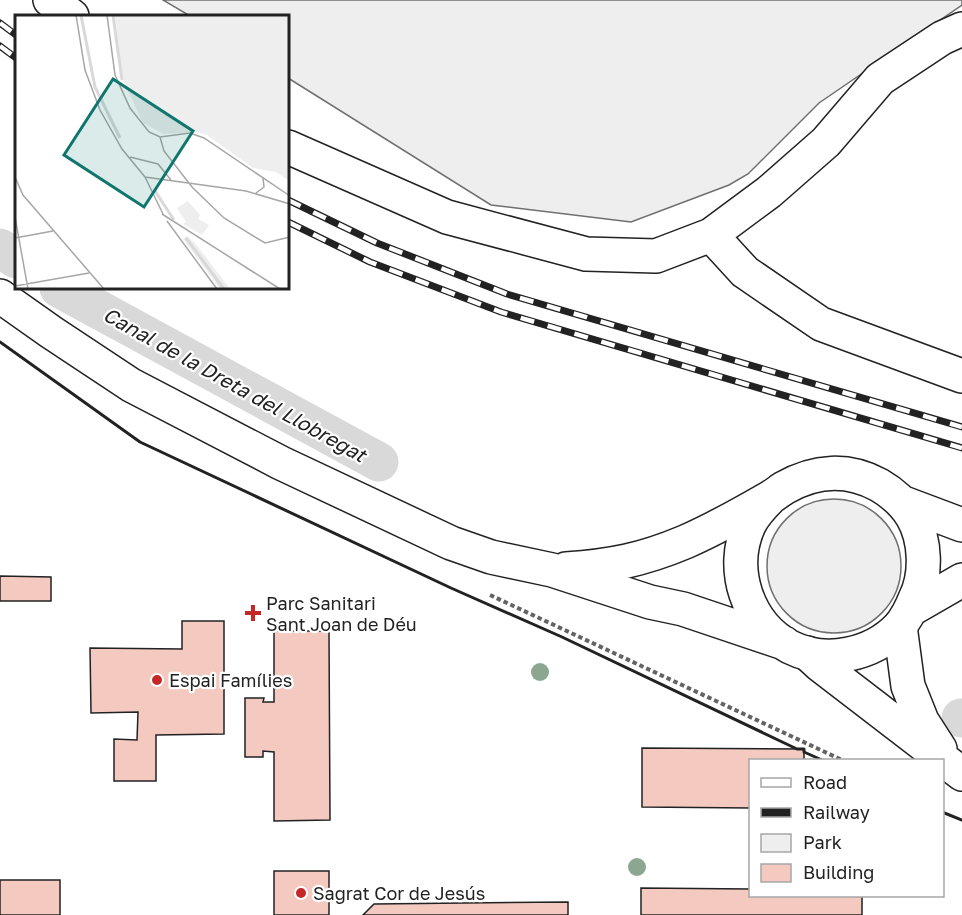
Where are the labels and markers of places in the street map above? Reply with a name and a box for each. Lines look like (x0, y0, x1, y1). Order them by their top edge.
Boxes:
place label: Parc Sanitari Sant Joan de Déu (266, 592, 417, 635)
marker: Parc Sanitari Sant Joan de Déu (244, 604, 262, 622)
place label: Espai Famílies (169, 669, 292, 691)
marker: Espai Famílies (150, 673, 164, 687)
place label: Sagrat Cor de Jesús (313, 882, 485, 904)
marker: Sagrat Cor de Jesús (294, 886, 308, 900)

